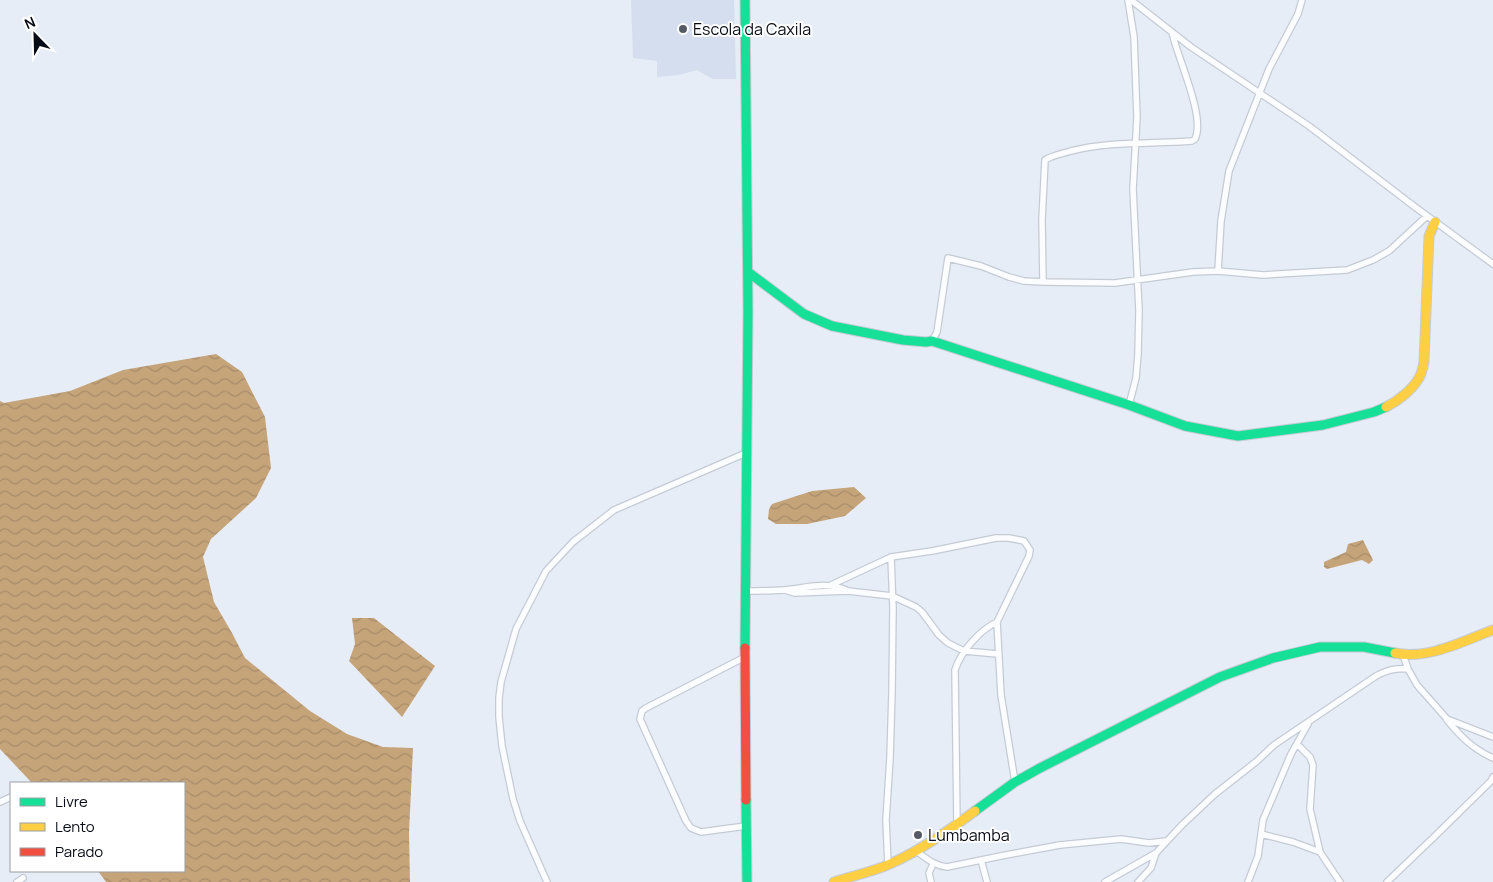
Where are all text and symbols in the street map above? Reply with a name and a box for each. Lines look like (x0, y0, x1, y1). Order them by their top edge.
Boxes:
north arrow (10, 10, 60, 60)
text: N (21, 12, 38, 33)
place label: Escola da Caxila (693, 18, 811, 40)
marker: Escola da Caxila (677, 23, 689, 35)
legend (10, 782, 185, 872)
text: Livre (55, 791, 88, 812)
text: Lento (55, 816, 95, 837)
place label: Lumbamba (928, 824, 1010, 846)
marker: Lumbamba (912, 829, 924, 841)
text: Parado (55, 841, 103, 862)

